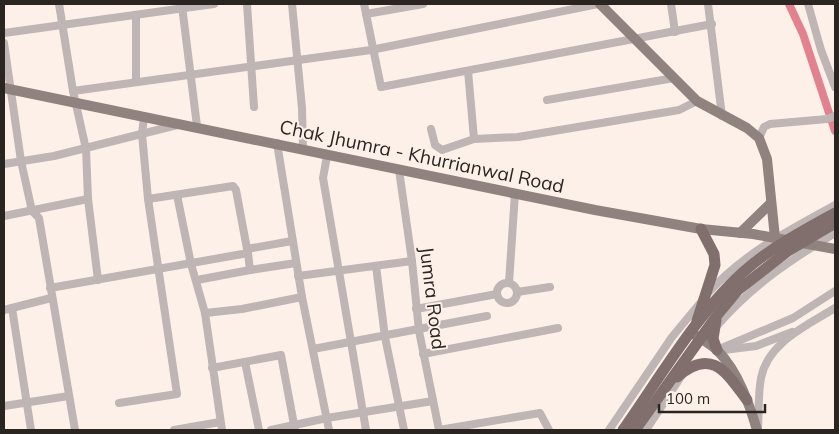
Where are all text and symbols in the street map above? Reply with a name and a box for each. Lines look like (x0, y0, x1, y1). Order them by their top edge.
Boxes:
street label: Chak Jhumra - Khurrianwal Road (278, 114, 566, 198)
street label: Jumra Road (415, 245, 451, 351)
scale bar (659, 382, 765, 414)
text: 100 m (666, 389, 710, 408)

